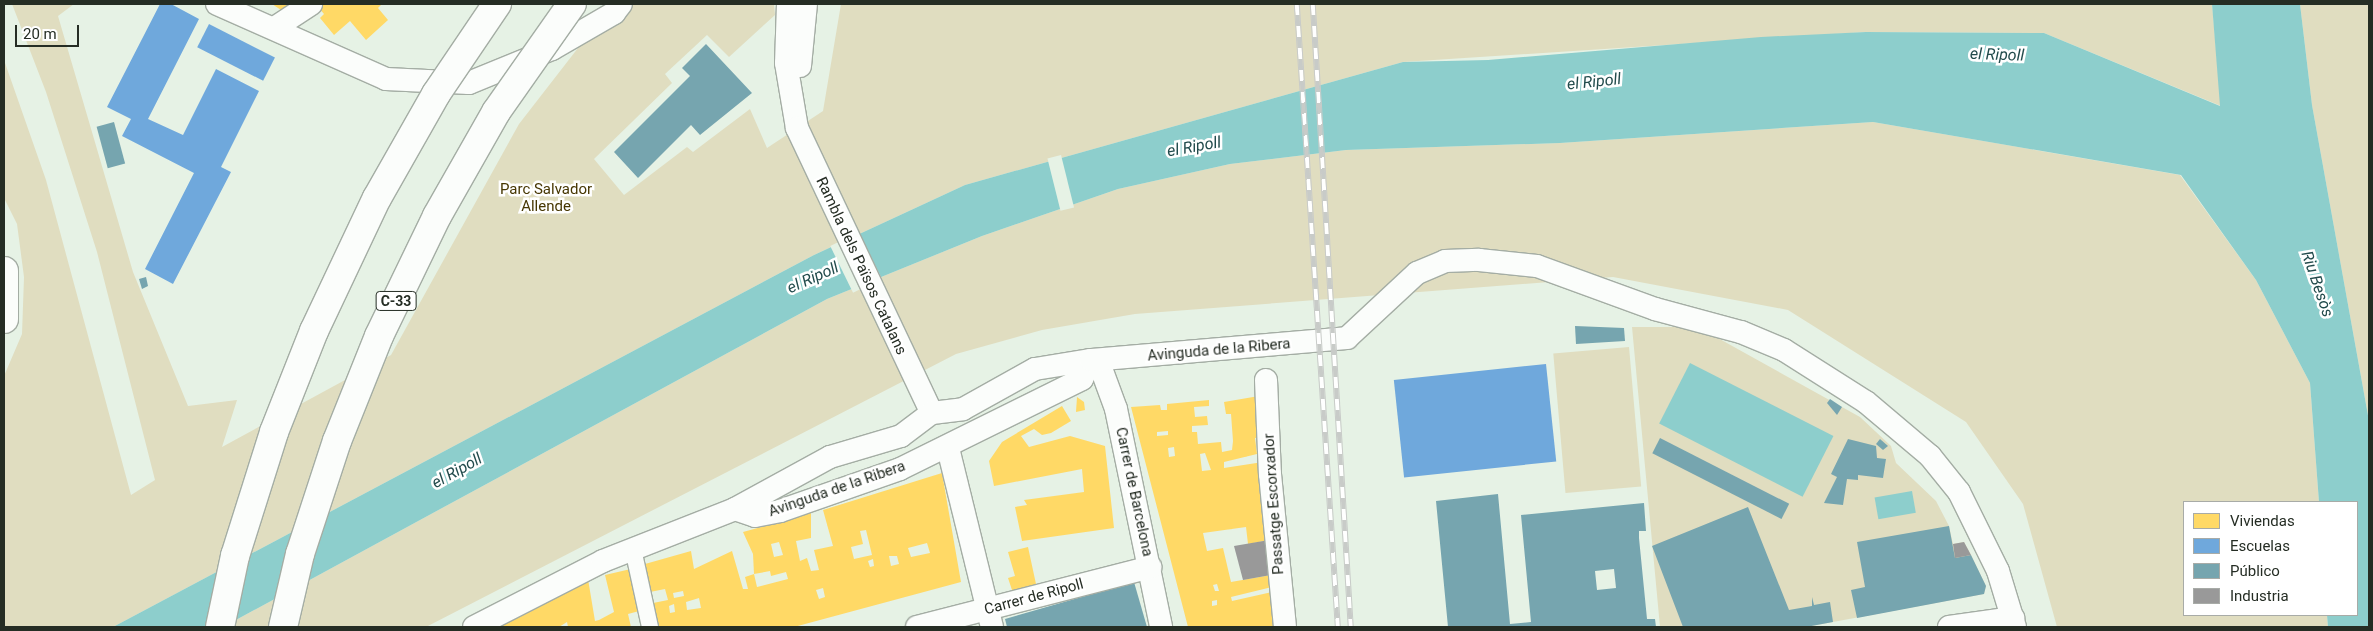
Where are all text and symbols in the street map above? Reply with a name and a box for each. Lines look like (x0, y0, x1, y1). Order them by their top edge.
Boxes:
scale bar (18, 15, 81, 47)
text: 20 m (23, 25, 57, 43)
water label: el Ripoll (1969, 44, 2025, 66)
water label: el Ripoll (1566, 70, 1622, 94)
water label: el Ripoll (1166, 133, 1222, 161)
street label: Rambla dels Països Catalans (812, 174, 910, 358)
park label: Parc Salvador Allende (500, 180, 592, 215)
water label: Riu Besòs (2297, 248, 2337, 320)
water label: el Ripoll (784, 258, 842, 298)
road number: C-33 (375, 290, 417, 312)
street label: Avinguda de la Ribera (1147, 335, 1291, 365)
street label: Carrer de Barcelona (1112, 426, 1156, 558)
street label: Passatge Escorxador (1260, 433, 1288, 575)
water label: el Ripoll (429, 449, 485, 493)
street label: Avinguda de la Ribera (766, 457, 908, 521)
legend (2183, 501, 2358, 616)
text: Viviendas (2230, 512, 2295, 530)
text: Escuelas (2230, 537, 2290, 555)
text: Público (2230, 562, 2280, 580)
street label: Carrer de Ripoll (982, 575, 1086, 619)
text: Industria (2230, 587, 2289, 605)

